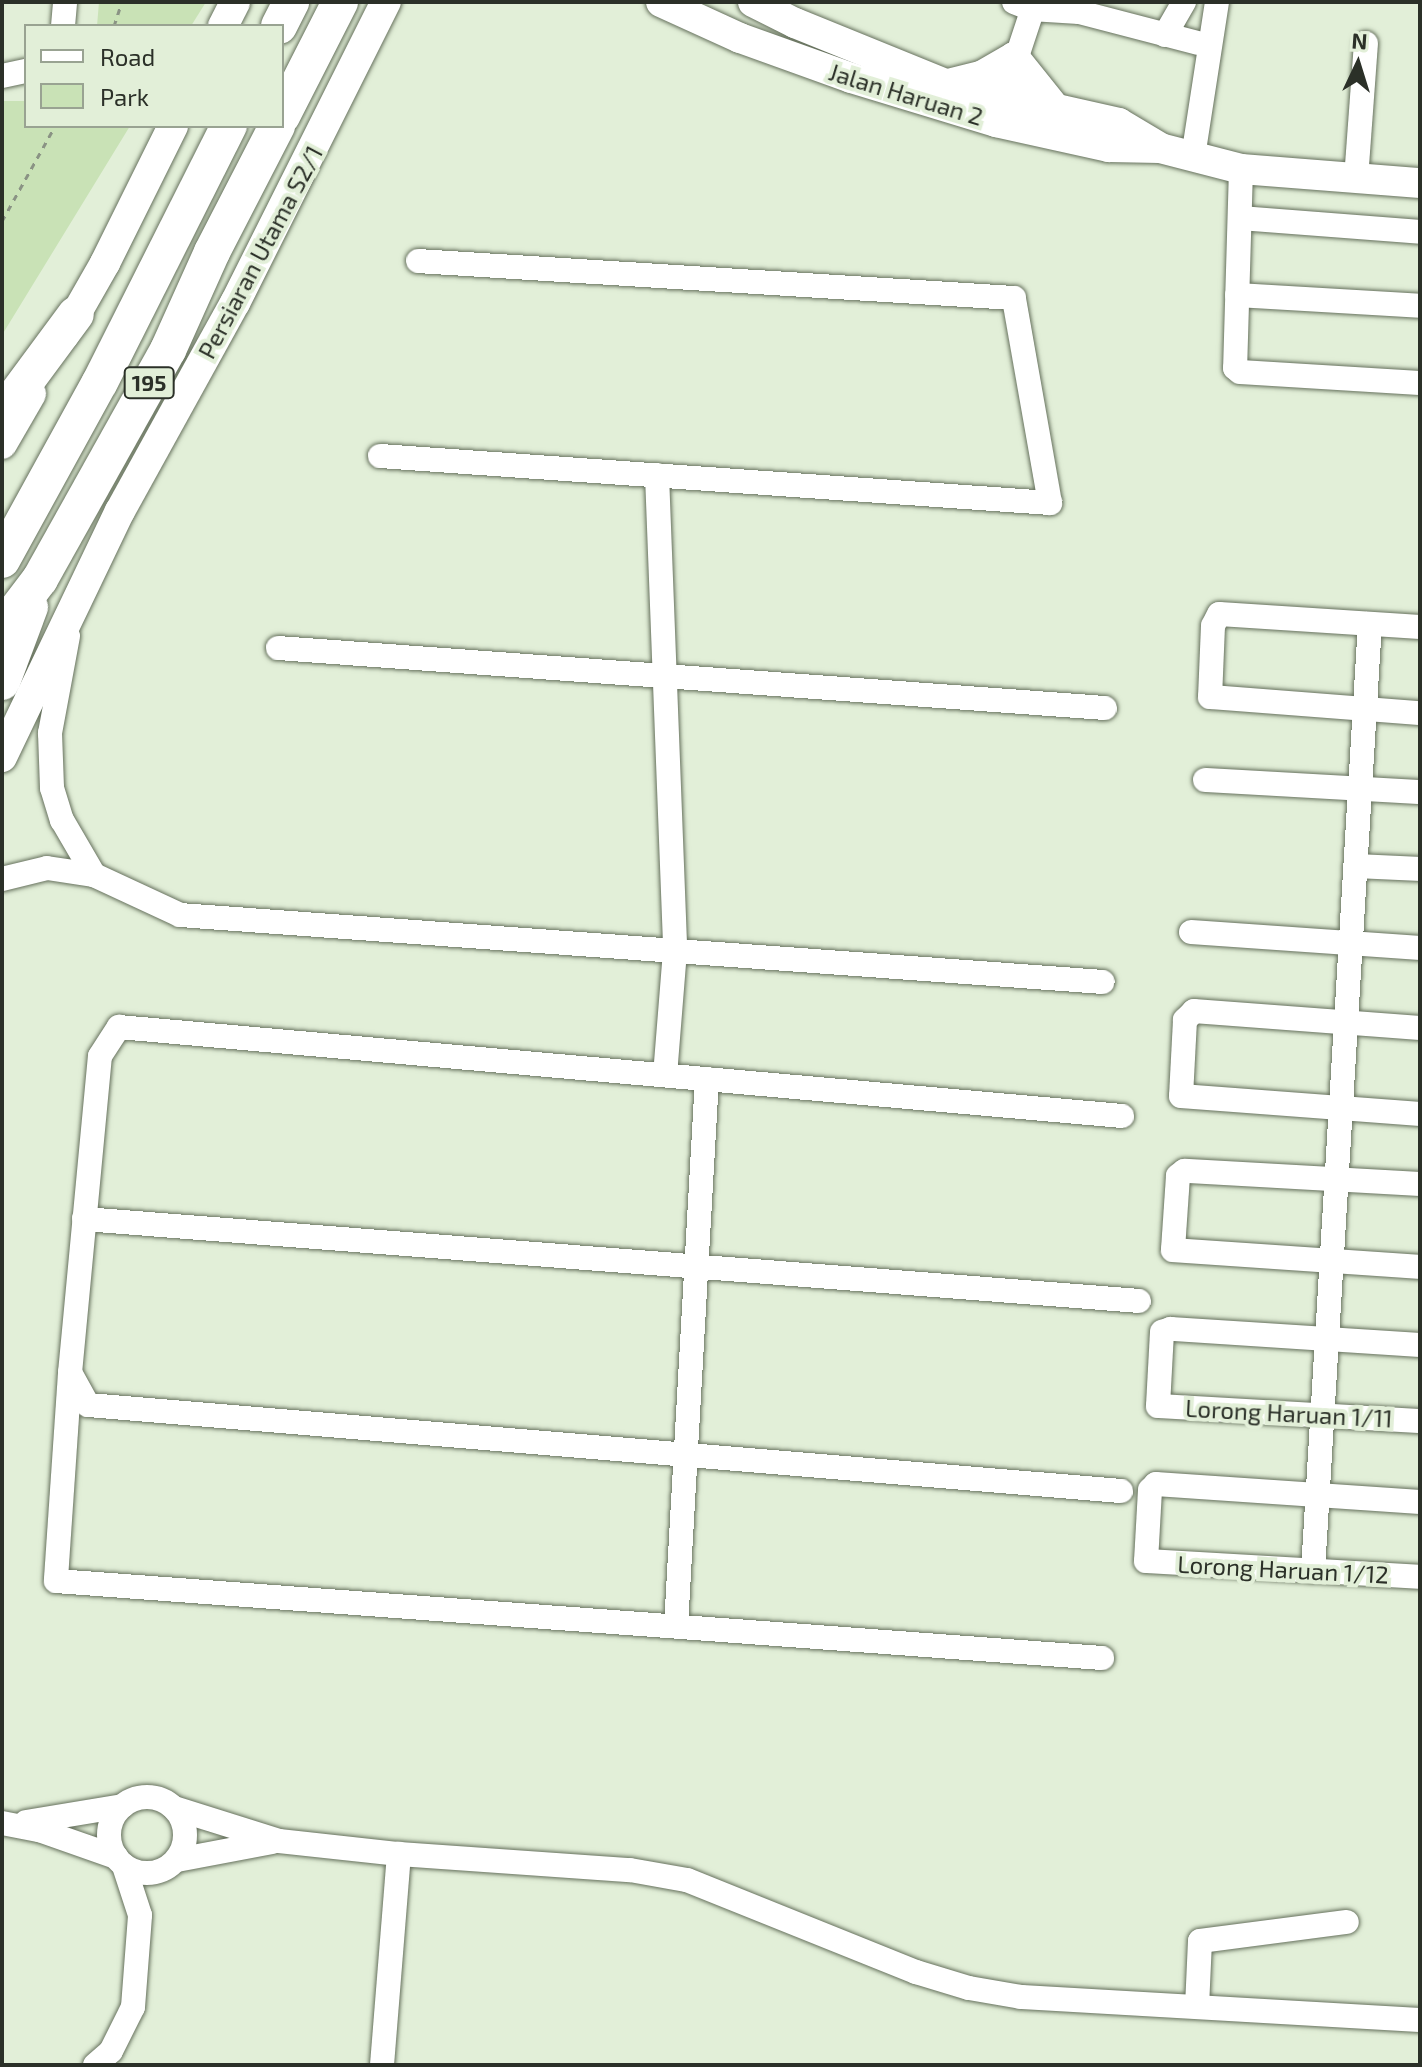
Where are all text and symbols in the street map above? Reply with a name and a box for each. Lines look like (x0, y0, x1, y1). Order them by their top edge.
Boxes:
legend (24, 24, 284, 128)
north arrow (1318, 24, 1398, 104)
text: N (1351, 27, 1368, 54)
text: Road (100, 42, 155, 71)
street label: Jalan Haruan 2 (826, 57, 986, 131)
text: Park (100, 82, 149, 111)
street label: Persiaran Utama S2/1 (192, 141, 328, 363)
road number: 195 (123, 365, 175, 401)
street label: Lorong Haruan 1/11 (1185, 1393, 1393, 1433)
street label: Lorong Haruan 1/12 (1177, 1549, 1389, 1589)

